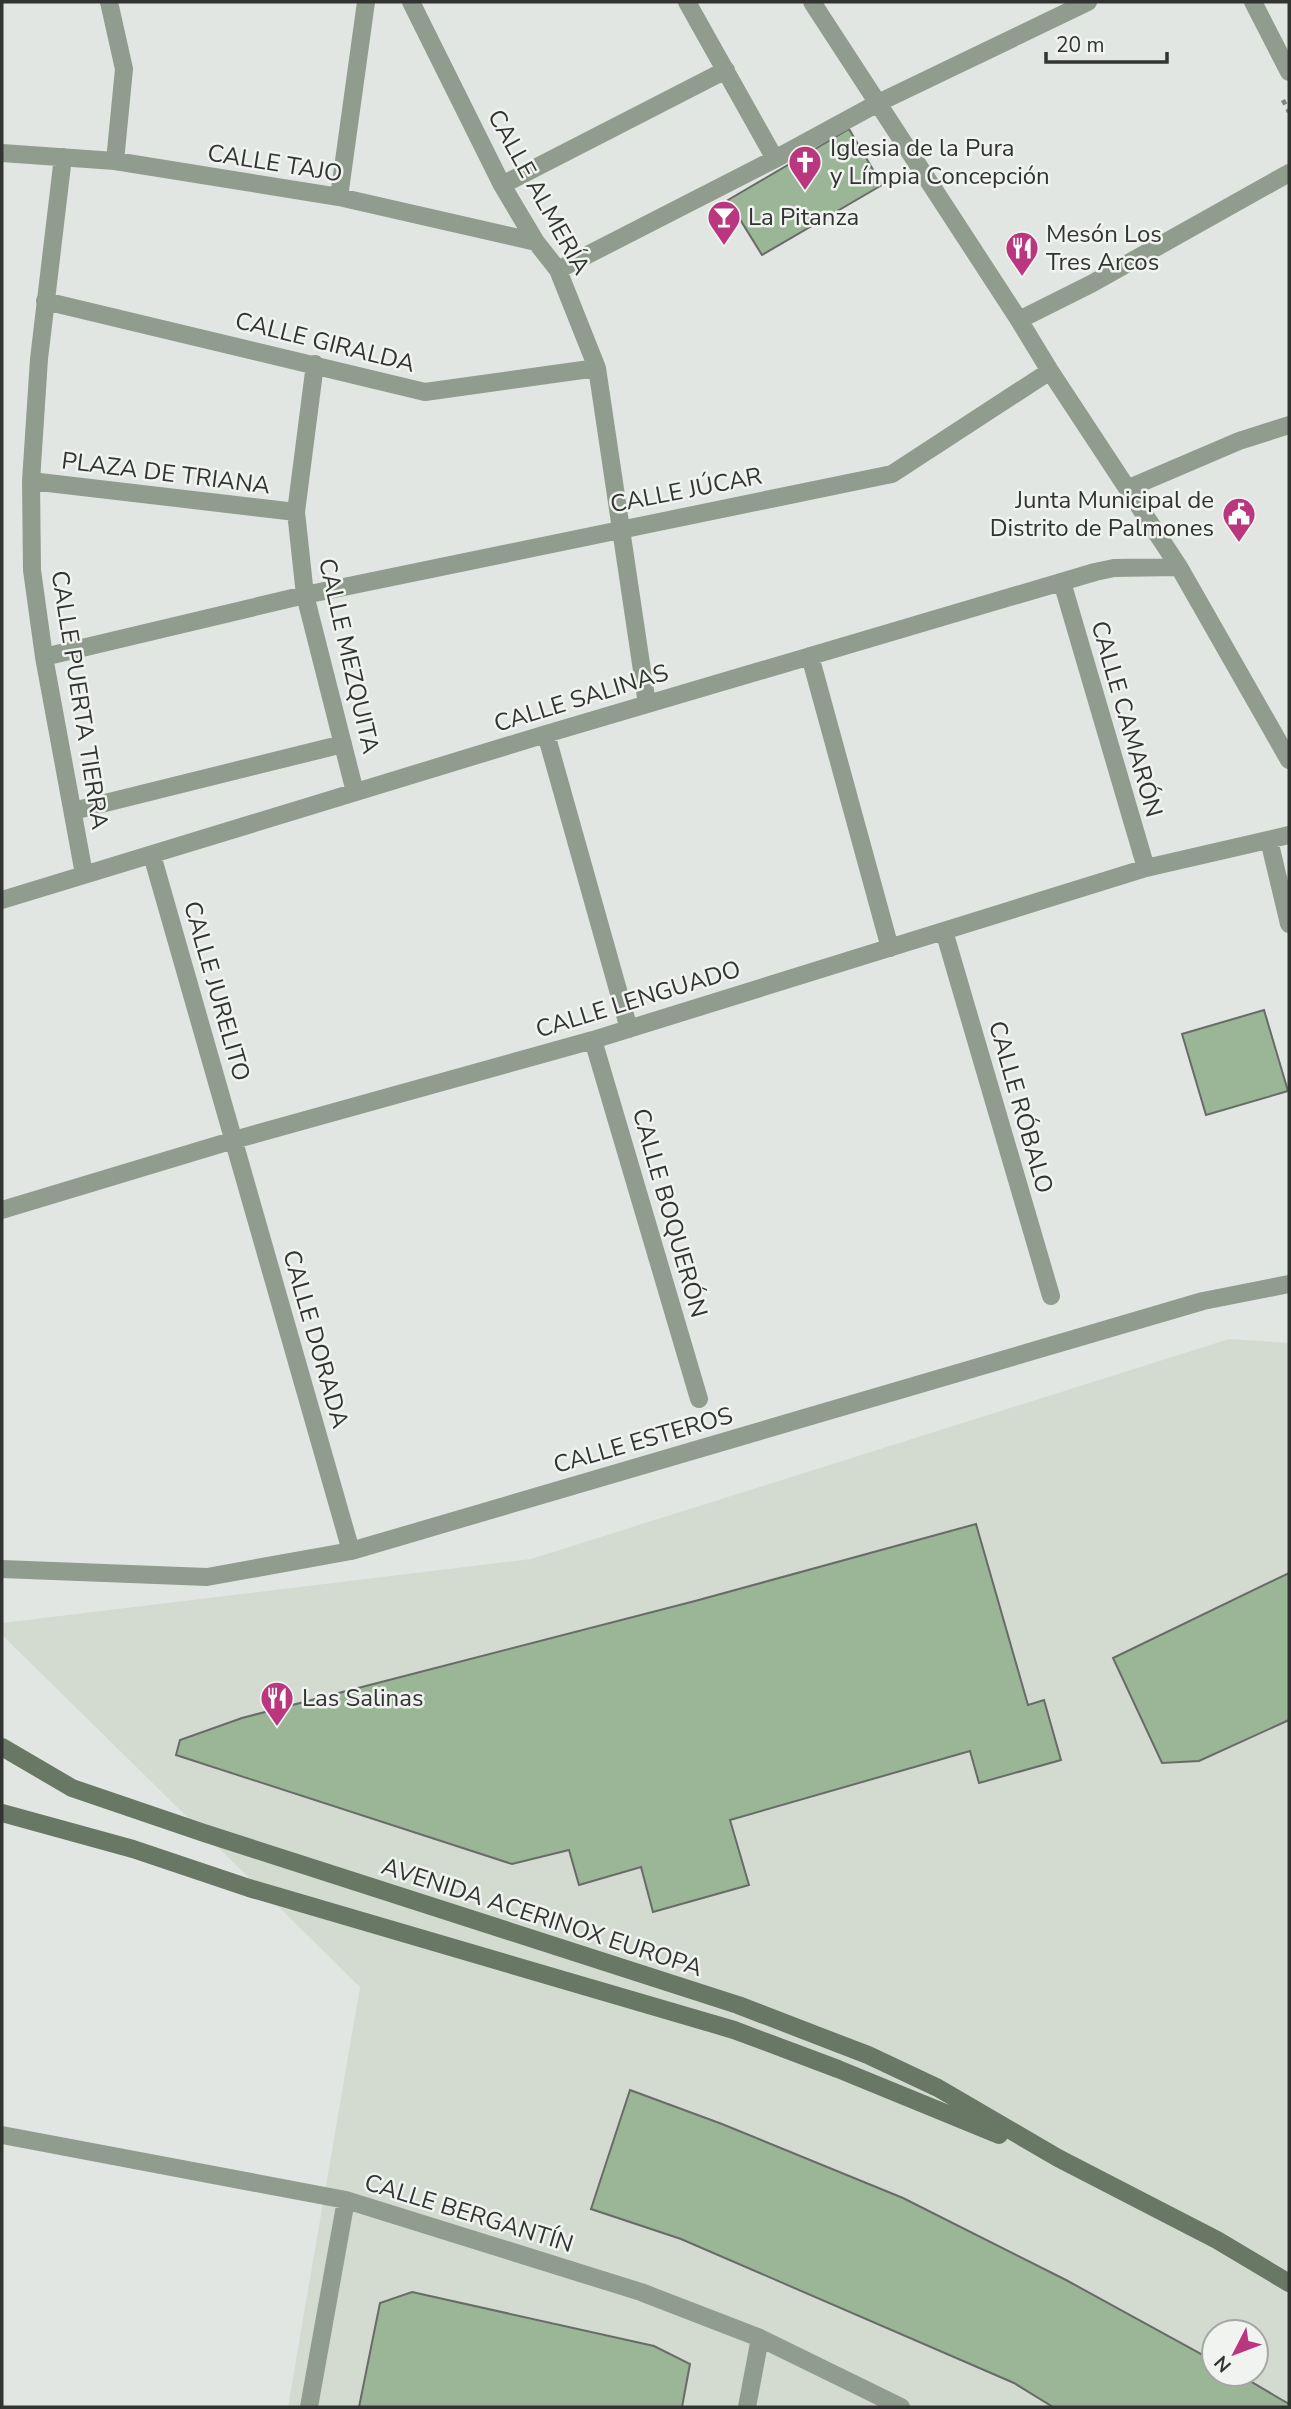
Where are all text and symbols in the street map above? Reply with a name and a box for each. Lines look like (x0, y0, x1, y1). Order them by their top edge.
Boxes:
scale bar (1046, 21, 1167, 65)
text: 20 m (1056, 31, 1105, 59)
street label: CALLE ALMERÍA (480, 104, 598, 281)
place label: Iglesia de la Pura y Límpia Concepción (830, 132, 1050, 192)
street label: CALLE TAJO (205, 137, 345, 189)
church icon: Iglesia de la Pura y Límpia Concepción (786, 143, 824, 192)
bar icon: La Pitanza (705, 198, 743, 247)
place label: La Pitanza (748, 201, 859, 233)
place label: Mesón Los Tres Arcos (1046, 218, 1162, 278)
restaurant icon: Mesón Los Tres Arcos (1003, 229, 1041, 278)
street label: CALLE GIRALDA (232, 304, 419, 380)
street label: PLAZA DE TRIANA (60, 444, 273, 502)
street label: CALLE JÚCAR (607, 460, 765, 520)
place label: Junta Municipal de Distrito de Palmones (990, 484, 1214, 544)
public building icon: Junta Municipal de Distrito de Palmones (1220, 495, 1258, 544)
street label: CALLE MEZQUITA (311, 555, 387, 757)
street label: CALLE PUERTA TIERRA (44, 568, 116, 832)
street label: CALLE CAMARÓN (1084, 617, 1170, 821)
street label: CALLE SALINAS (490, 656, 672, 740)
street label: CALLE JURELITO (176, 897, 258, 1085)
street label: CALLE LENGUADO (532, 953, 744, 1045)
street label: CALLE RÓBALO (981, 1017, 1061, 1197)
street label: CALLE BOQUERÓN (625, 1105, 715, 1321)
street label: CALLE DORADA (275, 1246, 357, 1432)
street label: CALLE ESTEROS (550, 1399, 736, 1481)
restaurant icon: Las Salinas (258, 1679, 296, 1728)
place label: Las Salinas (302, 1682, 424, 1714)
street label: AVENIDA ACERINOX EUROPA (378, 1850, 707, 1984)
street label: CALLE BERGANTÍN (361, 2166, 577, 2260)
north arrow (1200, 2318, 1270, 2388)
text: N (1209, 2350, 1238, 2378)

